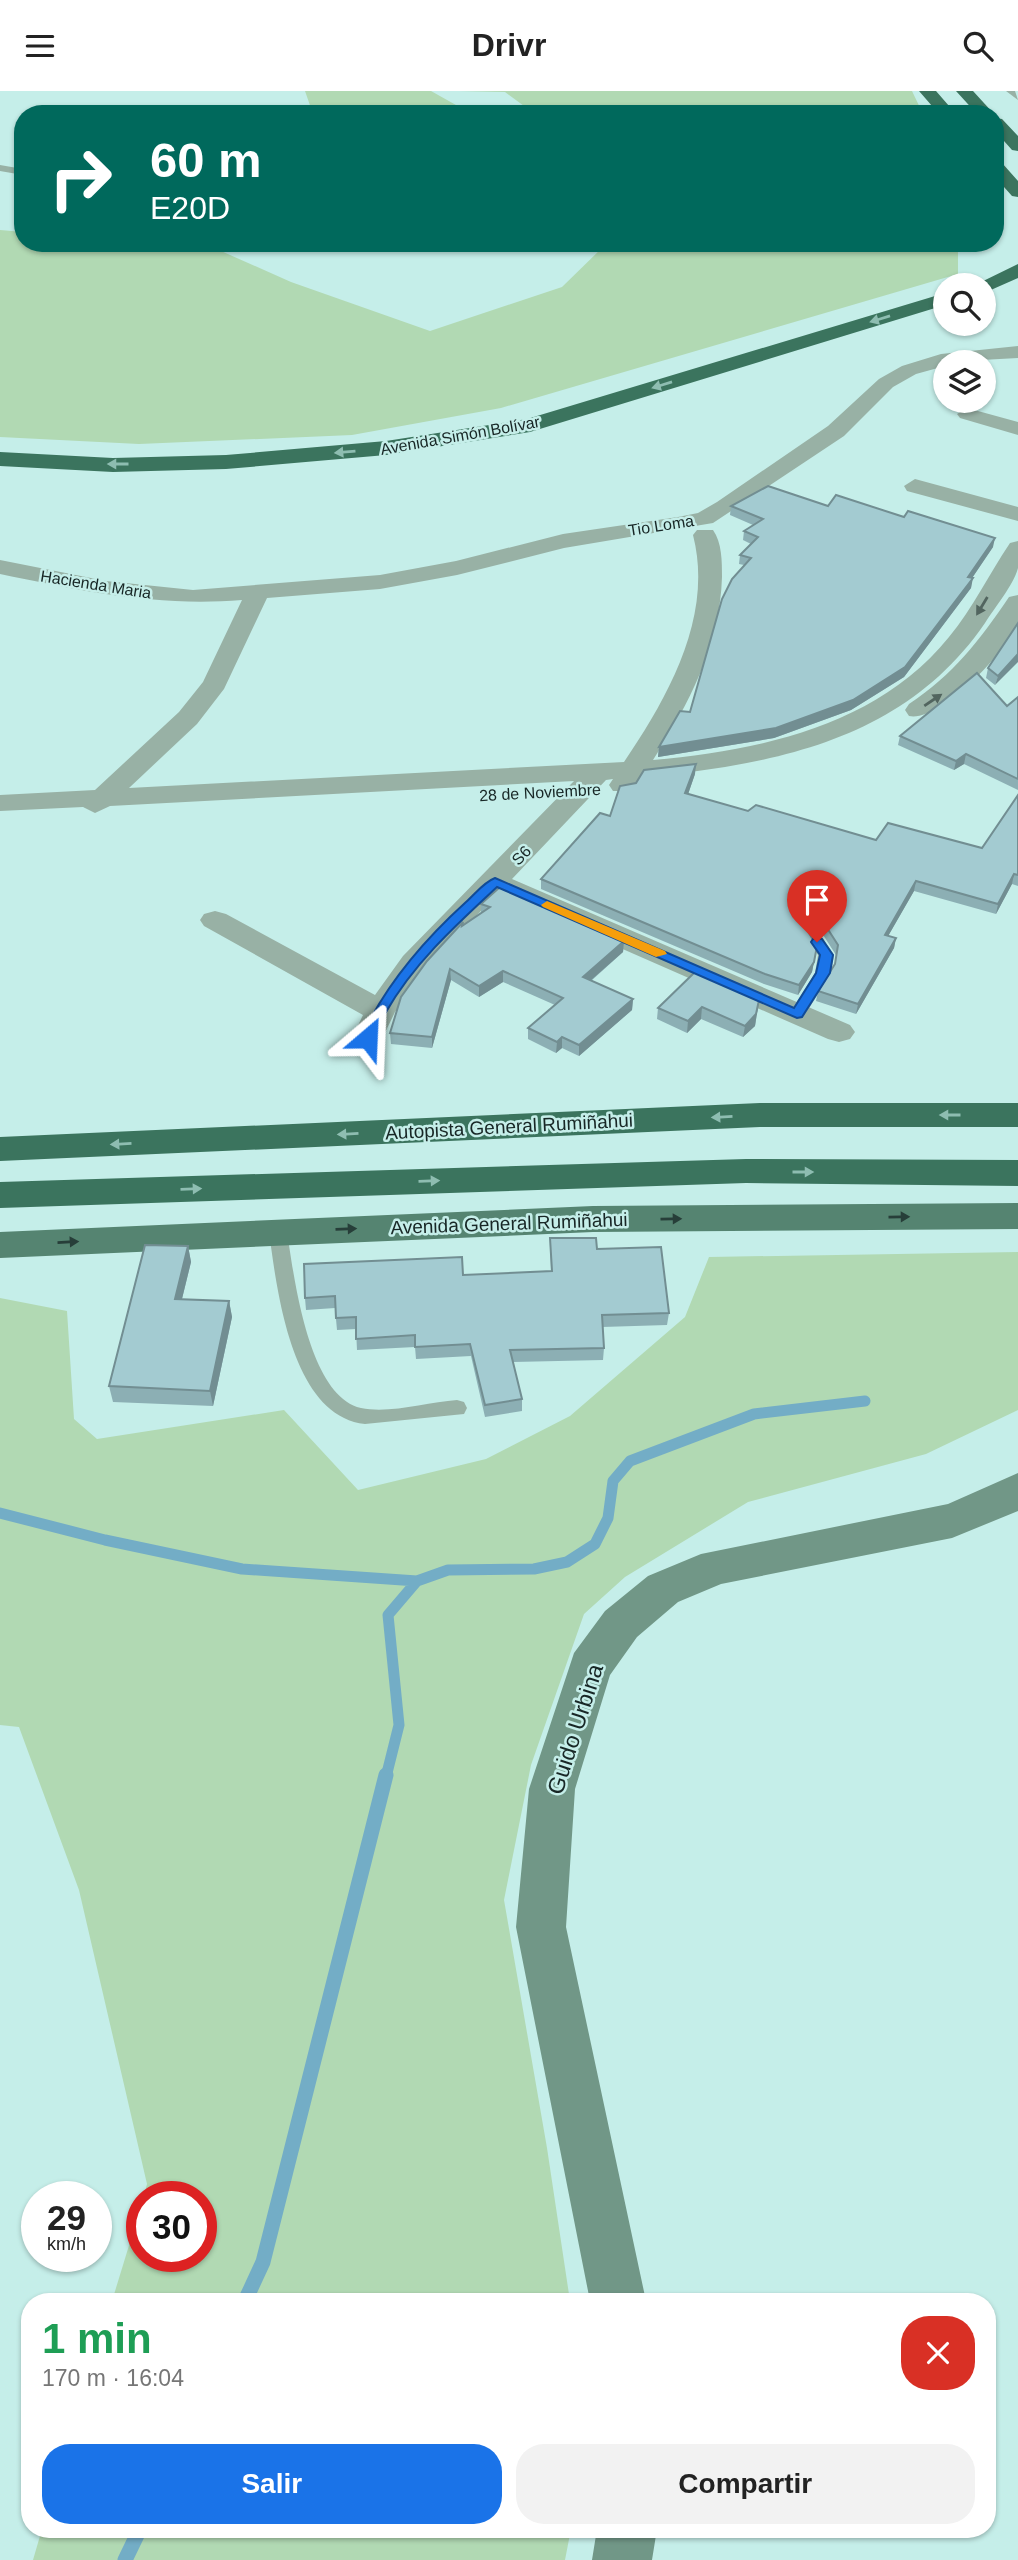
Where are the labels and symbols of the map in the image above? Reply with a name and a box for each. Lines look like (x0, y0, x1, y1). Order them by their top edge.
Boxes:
one-way arrow (869, 314, 890, 324)
one-way arrow (651, 380, 672, 390)
street label: Avenida Simón Bolívar (379, 413, 542, 458)
one-way arrow (333, 447, 355, 458)
one-way arrow (106, 458, 128, 470)
street label: Tio Loma (627, 512, 695, 539)
street label: Hacienda Maria (39, 567, 153, 602)
one-way arrow (976, 597, 989, 616)
one-way arrow (924, 693, 942, 707)
street label: 28 de Noviembre (479, 781, 601, 804)
street label: S6 (508, 842, 534, 868)
pin (787, 870, 847, 942)
position arrow (331, 1001, 405, 1075)
one-way arrow (939, 1109, 961, 1121)
street label: Autopista General Rumiñahui (385, 1110, 634, 1143)
one-way arrow (711, 1112, 733, 1123)
one-way arrow (337, 1128, 359, 1139)
one-way arrow (110, 1138, 132, 1149)
one-way arrow (792, 1166, 814, 1178)
one-way arrow (418, 1176, 440, 1187)
one-way arrow (180, 1183, 202, 1195)
street label: Avenida General Rumiñahui (390, 1209, 628, 1238)
one-way arrow (888, 1211, 910, 1223)
one-way arrow (661, 1213, 683, 1225)
one-way arrow (335, 1224, 357, 1235)
one-way arrow (57, 1236, 79, 1247)
street label: Guido Urbina (542, 1660, 608, 1797)
speed limit sign: 30 (126, 2181, 217, 2272)

